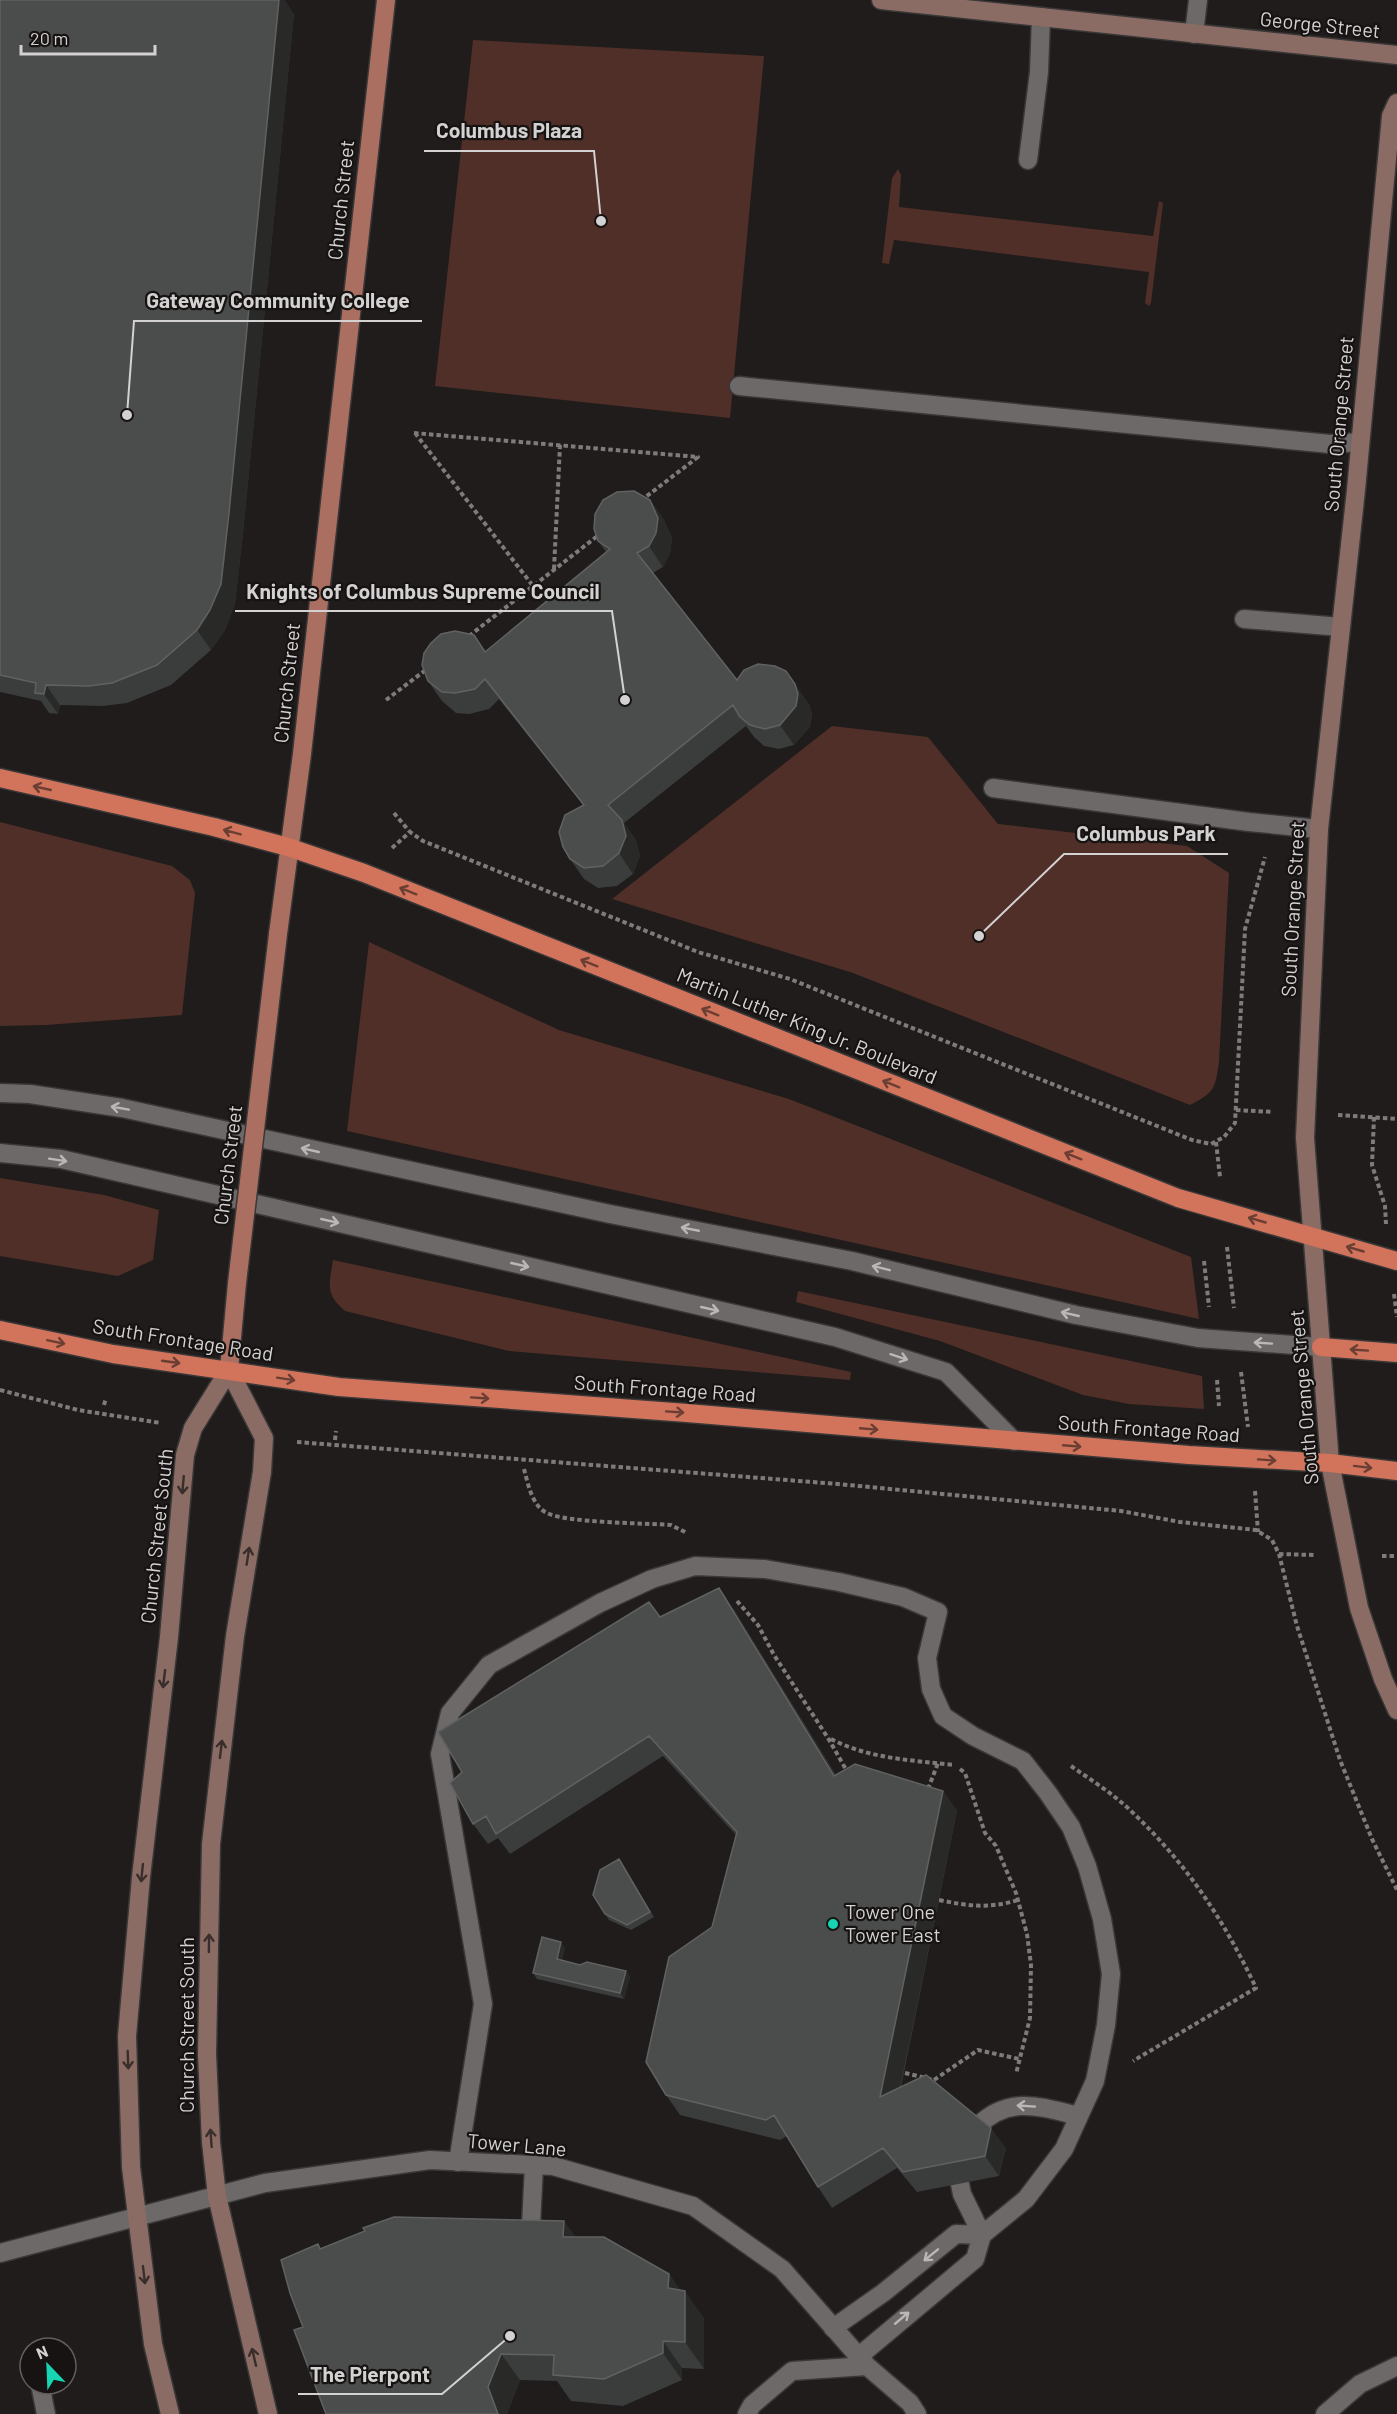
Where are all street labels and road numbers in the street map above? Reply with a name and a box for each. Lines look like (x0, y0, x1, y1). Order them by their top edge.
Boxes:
street label: George Street (1259, 6, 1381, 42)
street label: Church Street (322, 139, 358, 261)
street label: South Orange Street (1318, 335, 1358, 513)
street label: Church Street (268, 622, 304, 744)
street label: South Orange Street (1275, 820, 1309, 997)
street label: Martin Luther King Jr. Boulevard (674, 962, 941, 1088)
street label: Church Street (208, 1104, 246, 1226)
street label: South Orange Street (1283, 1308, 1323, 1486)
street label: South Frontage Road (91, 1313, 275, 1365)
street label: South Frontage Road (573, 1370, 757, 1406)
street label: South Frontage Road (1057, 1410, 1241, 1446)
street label: Church Street South (135, 1447, 177, 1625)
street label: Church Street South (174, 1937, 198, 2113)
street label: Tower Lane (467, 2128, 568, 2160)

